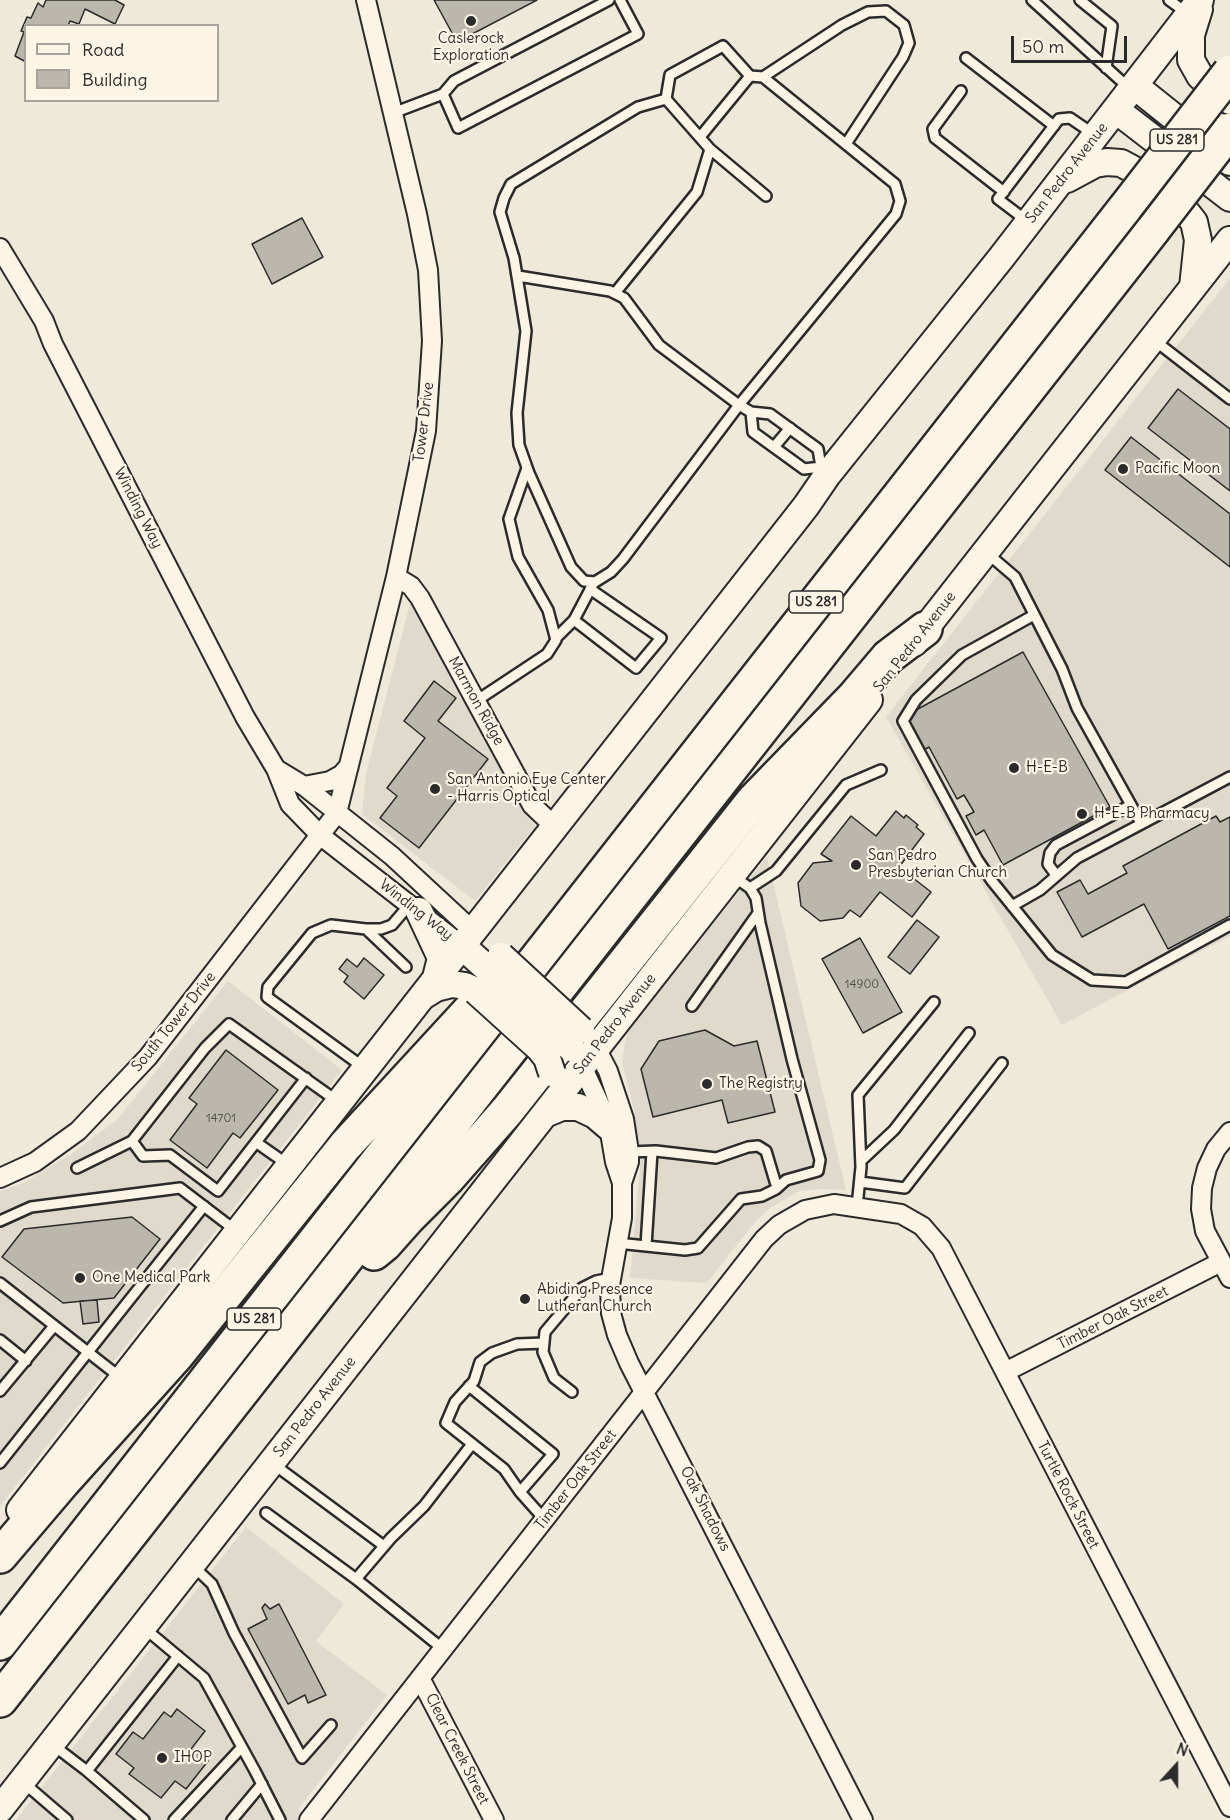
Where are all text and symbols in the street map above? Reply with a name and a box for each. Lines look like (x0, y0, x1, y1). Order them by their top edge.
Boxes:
marker: Caslerock Exploration (464, 14, 478, 28)
legend (24, 24, 219, 102)
scale bar (1014, 24, 1130, 62)
place label: Caslerock Exploration (433, 30, 509, 65)
text: 50 m (1022, 35, 1064, 58)
text: Road (82, 38, 124, 61)
text: Building (82, 68, 147, 91)
street label: San Pedro Avenue (1022, 119, 1112, 227)
road number: US 281 (1150, 129, 1204, 151)
street label: Tower Drive (410, 381, 438, 463)
place label: Pacific Moon (1135, 460, 1220, 478)
marker: Pacific Moon (1116, 462, 1130, 476)
street label: Winding Way (110, 464, 166, 552)
street label: San Pedro Avenue (870, 588, 960, 696)
road number: US 281 (789, 591, 843, 613)
street label: Marmon Ridge (444, 653, 508, 749)
place label: H-E-B (1026, 759, 1068, 777)
marker: H-E-B (1007, 761, 1021, 775)
place label: San Antonio Eye Center - Harris Optical (447, 771, 606, 806)
marker: San Antonio Eye Center - Harris Optical (428, 782, 442, 796)
place label: H-E-B Pharmacy (1094, 805, 1210, 823)
marker: H-E-B Pharmacy (1075, 807, 1089, 821)
place label: San Pedro Presbyterian Church (868, 847, 1007, 882)
marker: San Pedro Presbyterian Church (849, 858, 863, 872)
street label: Winding Way (376, 876, 456, 944)
street label: South Tower Drive (128, 968, 220, 1076)
street label: San Pedro Avenue (570, 970, 660, 1078)
house number: 14900 (845, 978, 879, 992)
place label: The Registry (719, 1075, 803, 1093)
marker: The Registry (700, 1077, 714, 1091)
house number: 14701 (206, 1112, 236, 1126)
place label: One Medical Park (92, 1269, 210, 1287)
marker: One Medical Park (73, 1271, 87, 1285)
place label: Abiding Presence Lutheran Church (537, 1281, 653, 1316)
street label: Timber Oak Street (1055, 1282, 1171, 1354)
marker: Abiding Presence Lutheran Church (518, 1292, 532, 1306)
road number: US 281 (227, 1308, 281, 1330)
street label: San Pedro Avenue (270, 1353, 360, 1461)
street label: Timber Oak Street (531, 1426, 621, 1534)
street label: Turtle Rock Street (1033, 1438, 1103, 1552)
street label: Oak Shadows (676, 1464, 734, 1554)
street label: Clear Creek Street (421, 1690, 493, 1808)
north arrow (1146, 1736, 1206, 1796)
text: N (1174, 1738, 1191, 1761)
place label: IHOP (174, 1749, 212, 1767)
marker: IHOP (155, 1751, 169, 1765)

